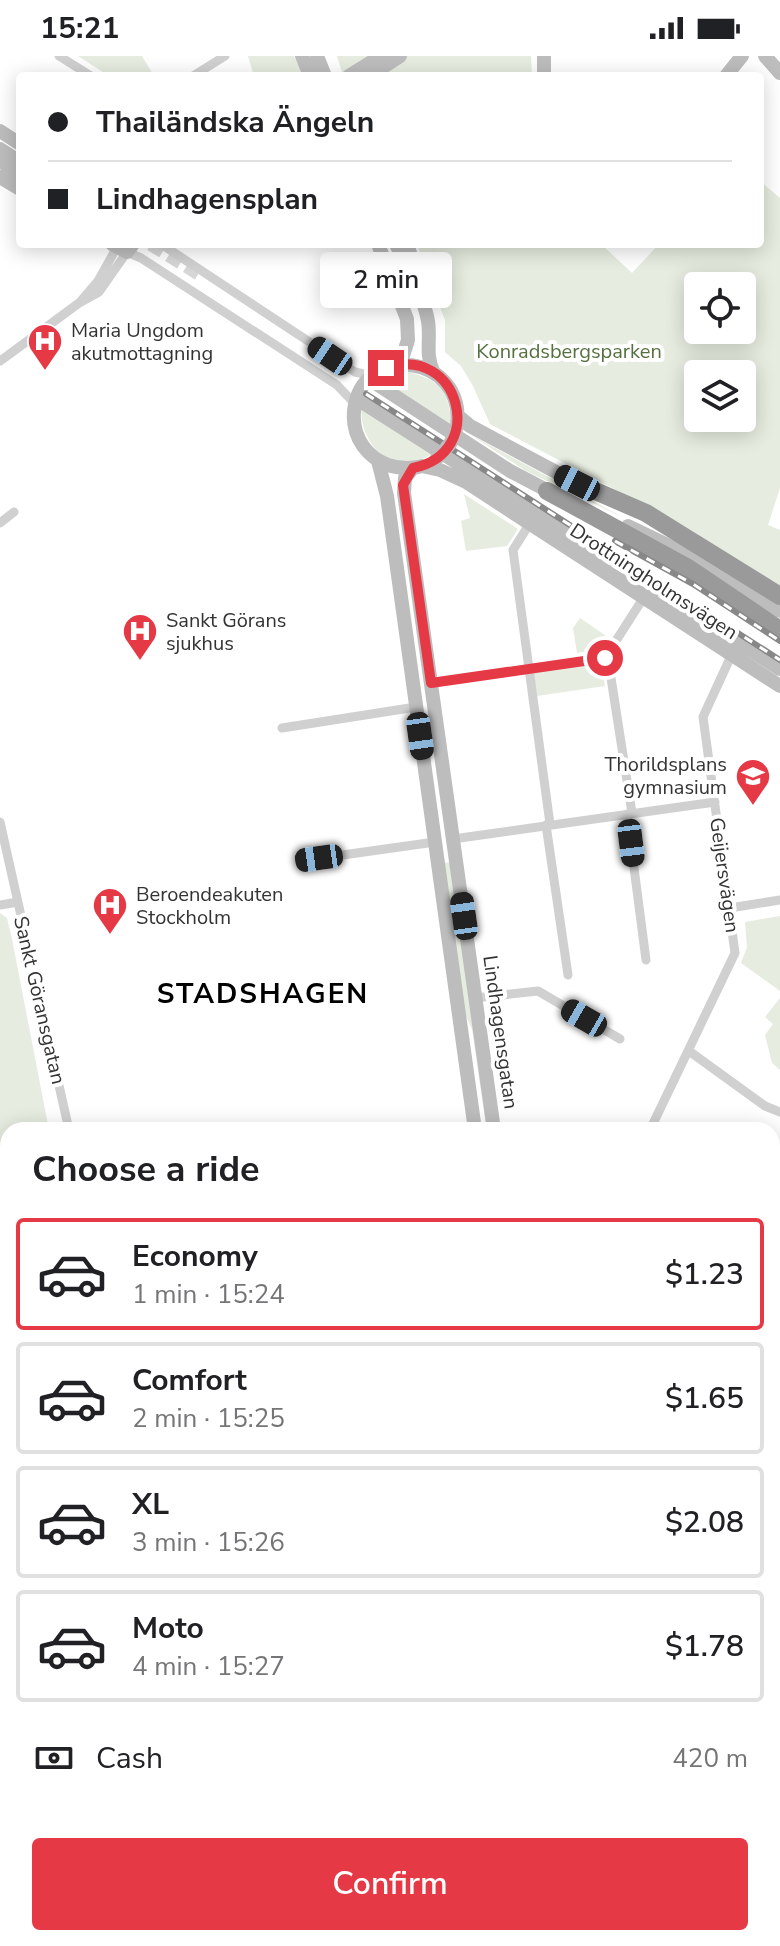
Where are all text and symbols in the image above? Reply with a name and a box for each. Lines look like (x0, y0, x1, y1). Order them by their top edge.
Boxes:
text: 15:21 (40, 8, 119, 49)
text: Thailändska Ängeln (96, 102, 374, 143)
text: Lindhagensplan (96, 179, 318, 220)
callout: 2 min (320, 252, 452, 308)
text: 2 min (353, 262, 419, 297)
map controls (684, 272, 756, 432)
button: locate (684, 272, 756, 344)
place label: Maria Ungdom akutmottagning (71, 317, 213, 367)
hospital icon: Maria Ungdom akutmottagning (26, 322, 64, 372)
car (303, 333, 357, 379)
park label: Konradsbergsparken (476, 338, 662, 365)
route end (368, 350, 404, 386)
button: layers (684, 360, 756, 432)
car (550, 461, 604, 505)
street label: Drottningholmsvägen (565, 517, 743, 646)
place label: Sankt Görans sjukhus (166, 607, 286, 657)
hospital icon: Sankt Görans sjukhus (121, 612, 159, 662)
route start (587, 640, 623, 676)
car (405, 711, 435, 761)
place label: Thorildsplans gymnasium (604, 751, 727, 801)
school or university icon: Thorildsplans gymnasium (734, 757, 772, 807)
street label: Geijersvägen (703, 816, 746, 934)
car (616, 818, 646, 868)
car (294, 843, 344, 873)
place label: Beroendeakuten Stockholm (136, 881, 283, 931)
hospital icon: Beroendeakuten Stockholm (91, 886, 129, 936)
car (449, 891, 479, 941)
street label: Sankt Göransgatan (7, 913, 72, 1087)
street label: Lindhagensgatan (476, 953, 525, 1111)
district label: STADSHAGEN (157, 975, 369, 1013)
car (557, 996, 611, 1040)
text: Choose a ride (32, 1145, 260, 1194)
text: Economy (132, 1236, 258, 1277)
icon: car (36, 1238, 108, 1310)
text: $1.23 (665, 1254, 744, 1295)
text: 1 min · 15:24 (132, 1277, 285, 1312)
text: Comfort (132, 1360, 247, 1401)
icon: car (36, 1362, 108, 1434)
text: $1.65 (665, 1378, 744, 1419)
text: 2 min · 15:25 (132, 1401, 285, 1436)
text: XL (132, 1484, 169, 1525)
icon: car (36, 1486, 108, 1558)
text: $2.08 (665, 1502, 744, 1543)
text: 3 min · 15:26 (132, 1525, 285, 1560)
text: Moto (132, 1608, 204, 1649)
icon: car (36, 1610, 108, 1682)
text: $1.78 (665, 1626, 744, 1667)
text: 4 min · 15:27 (132, 1649, 285, 1684)
icon: cash (32, 1736, 76, 1780)
text: Cash (96, 1738, 163, 1779)
text: 420 m (672, 1741, 748, 1776)
button: Confirm (32, 1838, 748, 1930)

